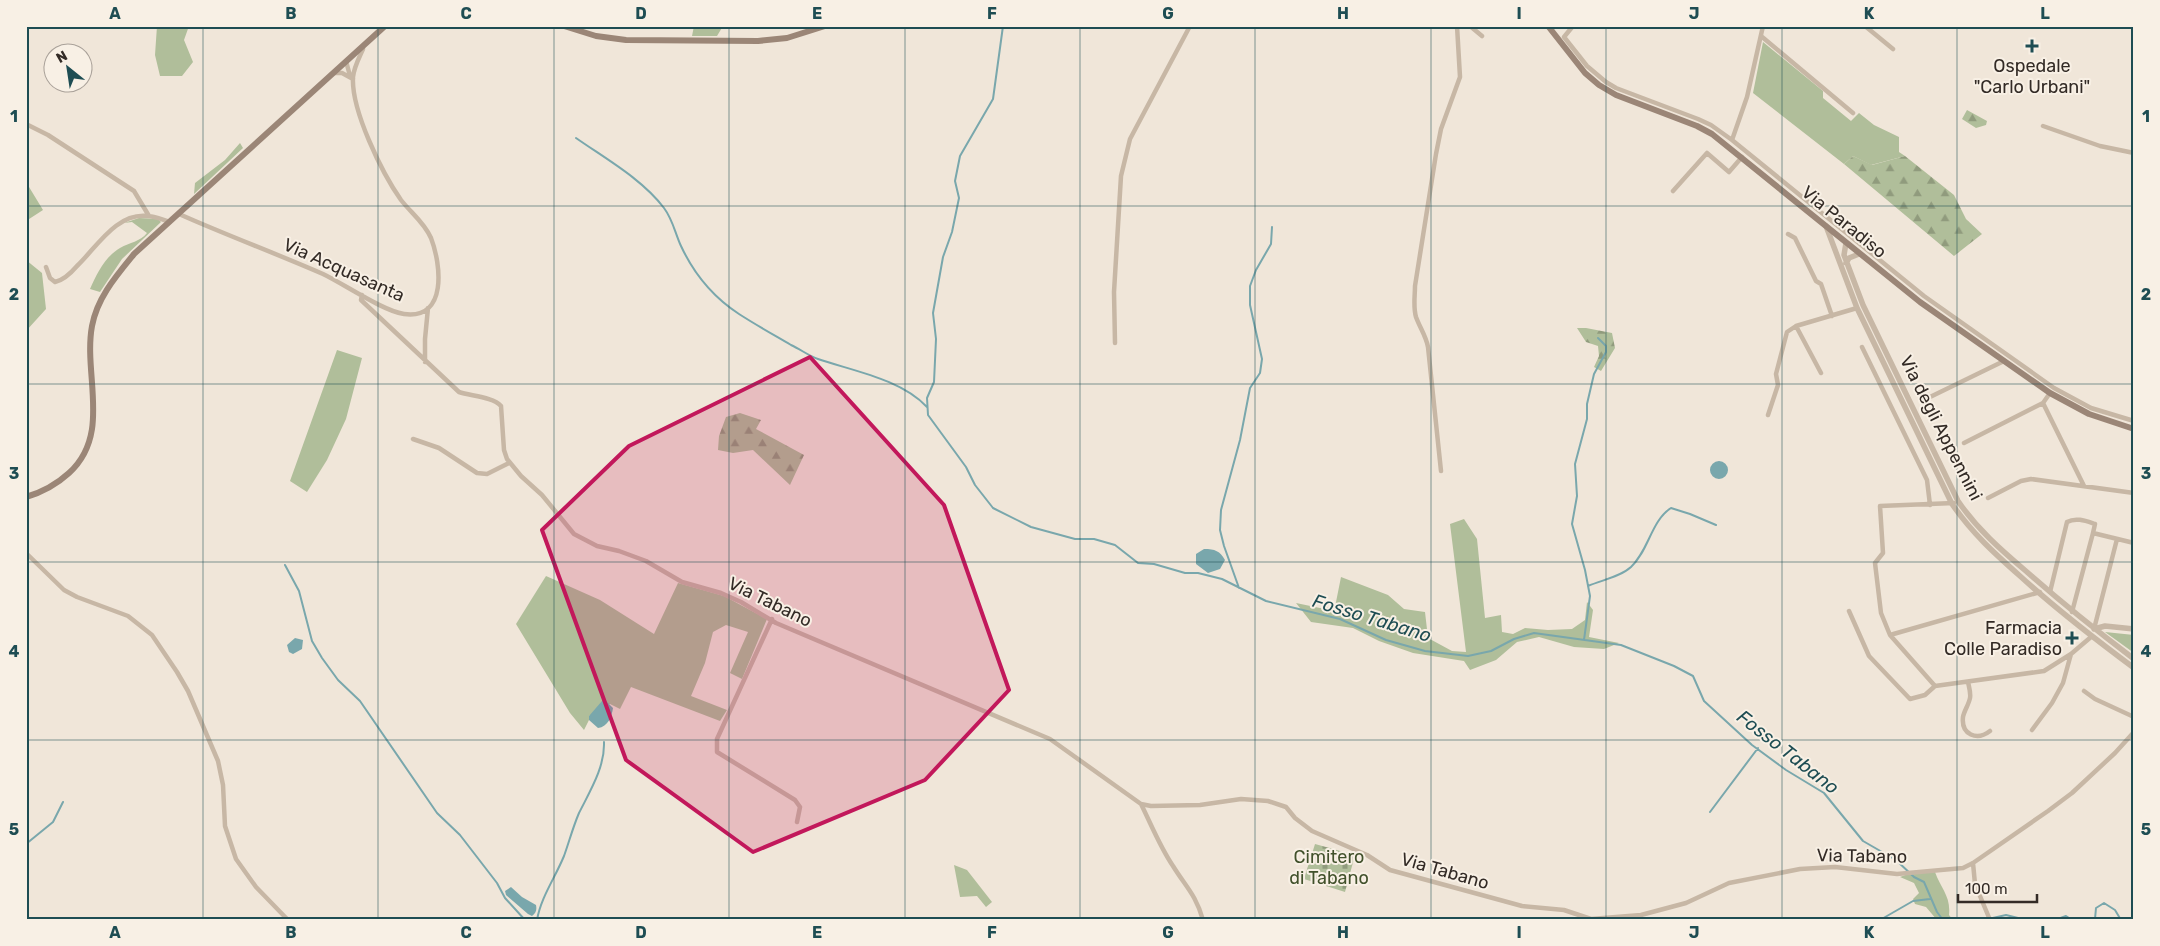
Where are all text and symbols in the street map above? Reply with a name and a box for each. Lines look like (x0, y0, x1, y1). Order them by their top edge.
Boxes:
text: A (109, 4, 121, 23)
text: B (285, 4, 297, 23)
text: C (460, 4, 472, 23)
text: D (635, 4, 647, 23)
text: E (812, 4, 822, 23)
text: F (987, 4, 997, 23)
text: G (1162, 4, 1174, 23)
text: H (1337, 4, 1349, 23)
text: I (1516, 4, 1522, 23)
text: J (1689, 4, 1699, 23)
text: K (1864, 4, 1875, 23)
text: L (2040, 4, 2050, 23)
marker: Ospedale "Carlo Urbani" (2025, 39, 2039, 53)
north arrow (42, 42, 92, 92)
text: N (53, 47, 70, 67)
place label: Ospedale "Carlo Urbani" (1974, 55, 2090, 98)
text: 1 (10, 107, 18, 126)
text: 1 (2142, 107, 2150, 126)
street label: Via Paradiso (1797, 181, 1891, 263)
street label: Via Acquasanta (280, 233, 408, 307)
text: 2 (9, 285, 19, 304)
text: 2 (2141, 285, 2151, 304)
street label: Via degli Appennini (1895, 352, 1987, 504)
text: 3 (9, 464, 19, 483)
text: 3 (2141, 464, 2151, 483)
street label: Via Tabano (724, 572, 816, 632)
water label: Fosso Tabano (1310, 589, 1434, 647)
place label: Farmacia Colle Paradiso (1944, 617, 2062, 660)
marker: Farmacia Colle Paradiso (2066, 632, 2078, 644)
text: 4 (9, 642, 20, 661)
text: 4 (2141, 642, 2152, 661)
water label: Fosso Tabano (1732, 705, 1844, 799)
text: 5 (9, 820, 19, 839)
text: 5 (2141, 820, 2151, 839)
street label: Via Tabano (1817, 844, 1907, 868)
park label: Cimitero di Tabano (1289, 846, 1369, 889)
street label: Via Tabano (1398, 848, 1492, 894)
scale bar (1958, 871, 2036, 903)
text: 100 m (1965, 880, 2007, 898)
text: A (109, 923, 121, 942)
text: B (285, 923, 297, 942)
text: C (460, 923, 472, 942)
text: D (635, 923, 647, 942)
text: E (812, 923, 822, 942)
text: F (987, 923, 997, 942)
text: G (1162, 923, 1174, 942)
text: H (1337, 923, 1349, 942)
text: I (1516, 923, 1522, 942)
text: J (1689, 923, 1699, 942)
text: K (1864, 923, 1875, 942)
text: L (2040, 923, 2050, 942)

